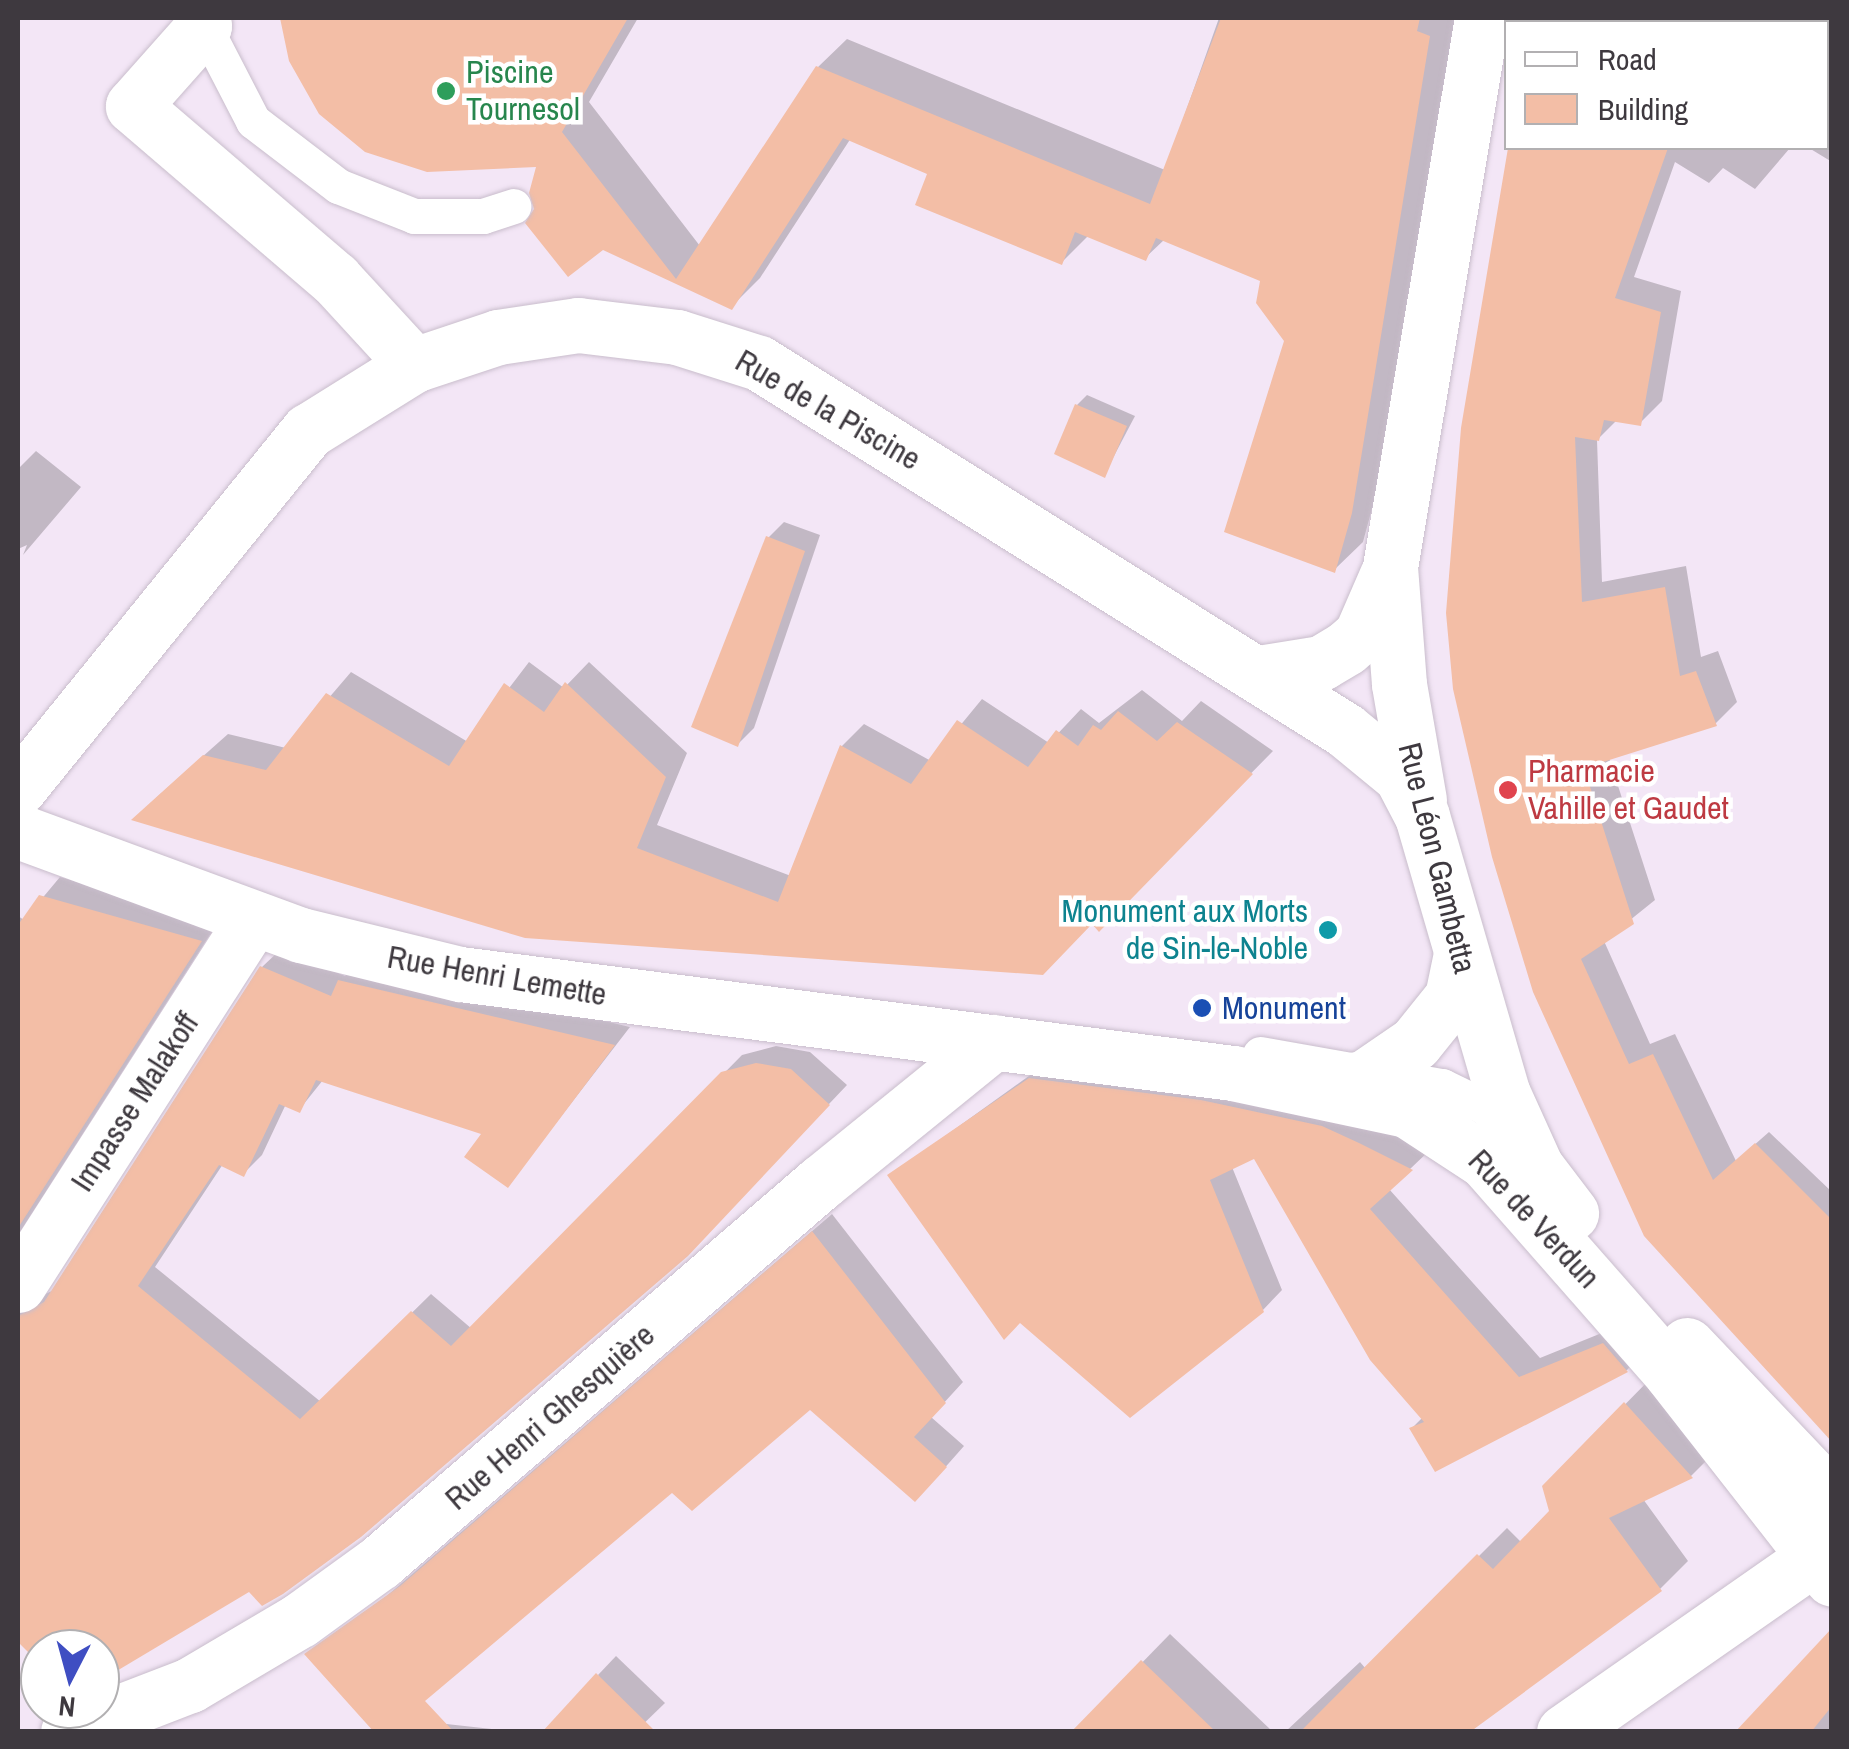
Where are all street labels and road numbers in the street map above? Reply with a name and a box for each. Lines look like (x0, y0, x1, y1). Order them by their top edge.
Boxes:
street label: Rue de la Piscine (729, 342, 927, 478)
street label: Rue Léon Gambetta (1390, 739, 1484, 977)
street label: Rue Henri Lemette (385, 938, 609, 1014)
street label: Impasse Malakoff (63, 1006, 207, 1198)
street label: Rue de Verdun (1460, 1142, 1608, 1296)
street label: Rue Henri Ghesquière (438, 1316, 662, 1518)

